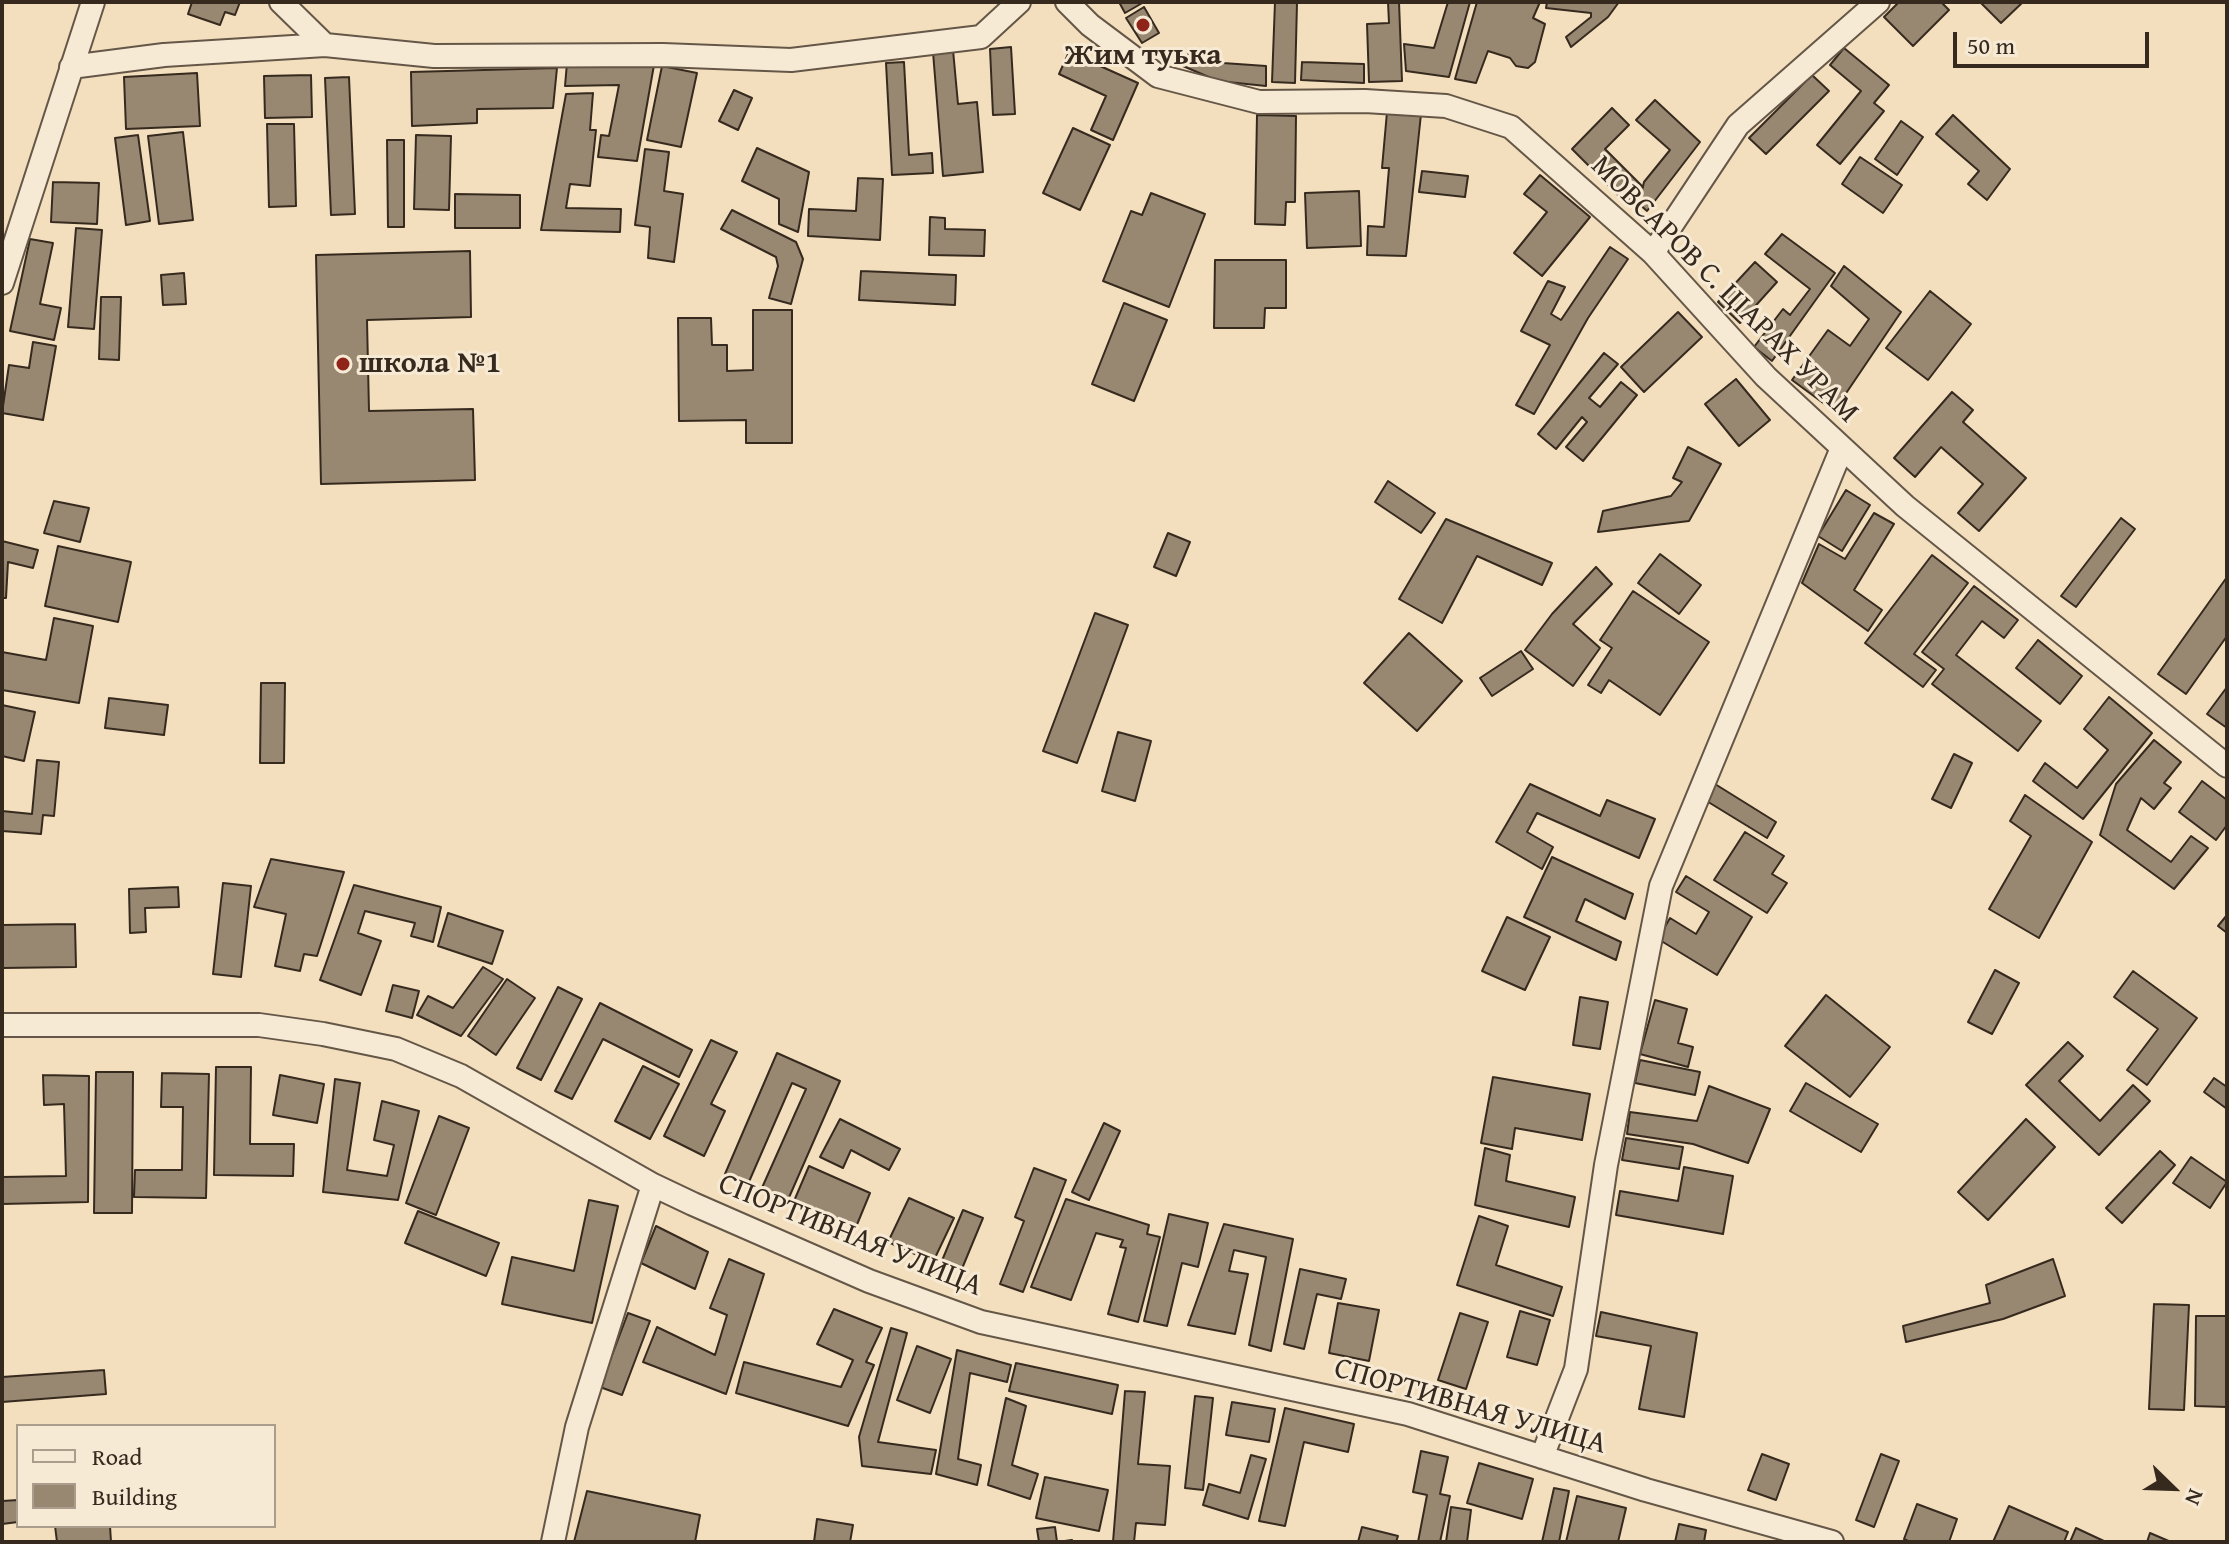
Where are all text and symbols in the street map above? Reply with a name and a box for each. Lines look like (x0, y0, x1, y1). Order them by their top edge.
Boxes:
marker: Жим туька (1134, 16, 1152, 34)
scale bar (1957, 16, 2153, 66)
text: 50 m (1967, 28, 2015, 63)
place label: Жим туька (1064, 38, 1222, 74)
street label: МОВСАРОВ С. ЦIАРАХ УРАМ (1583, 149, 1865, 431)
place label: школа №1 (359, 346, 501, 382)
marker: школа №1 (334, 355, 352, 373)
street label: СПОРТИВНАЯ УЛИЦА (713, 1167, 987, 1305)
street label: СПОРТИВНАЯ УЛИЦА (1330, 1351, 1610, 1463)
legend (16, 1424, 276, 1528)
text: Road (92, 1439, 142, 1474)
north arrow (2133, 1448, 2213, 1528)
text: Building (92, 1479, 177, 1514)
text: N (2177, 1484, 2213, 1510)

